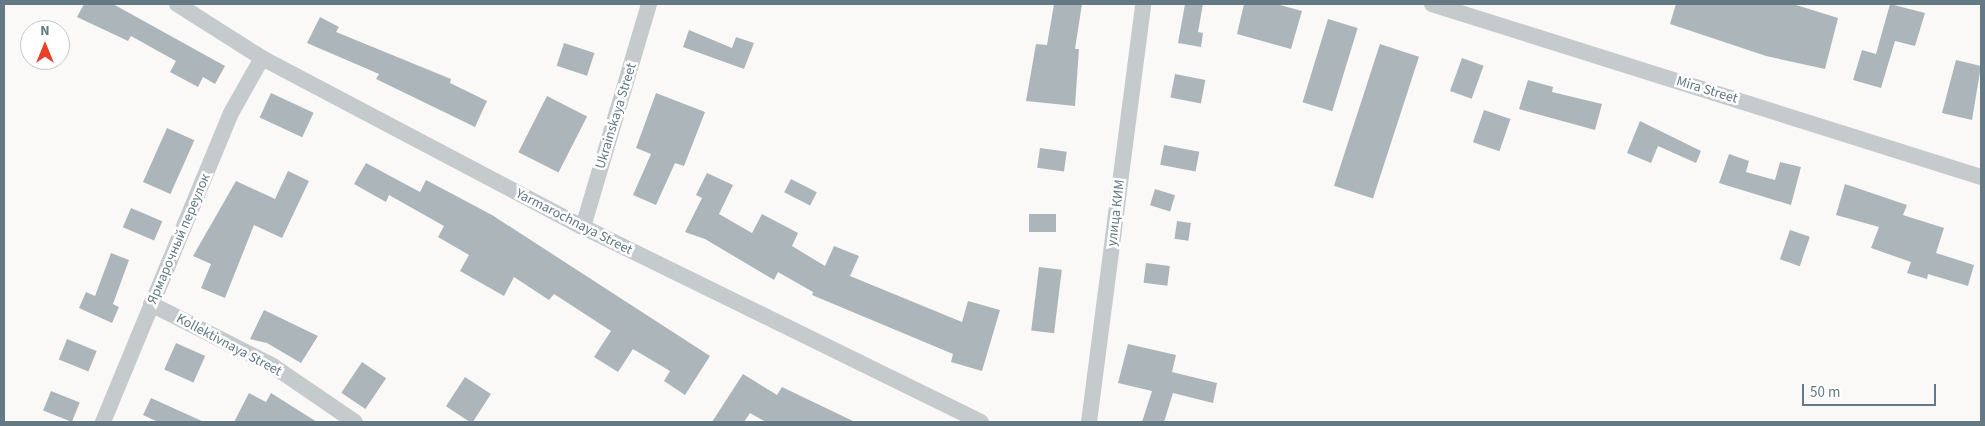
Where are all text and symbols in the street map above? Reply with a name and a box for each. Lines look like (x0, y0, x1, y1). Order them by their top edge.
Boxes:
north arrow (20, 20, 70, 70)
text: N (40, 21, 50, 41)
street label: Ukrainskaya Street (592, 61, 640, 171)
street label: Mira Street (1674, 73, 1740, 107)
street label: Ярмарочный переулок (144, 171, 214, 307)
street label: улица КИМ (1104, 179, 1128, 247)
street label: Yarmarochnaya Street (513, 185, 635, 259)
street label: Kollektivnaya Street (173, 310, 285, 380)
scale bar (1805, 374, 1939, 406)
text: 50 m (1810, 382, 1840, 403)

